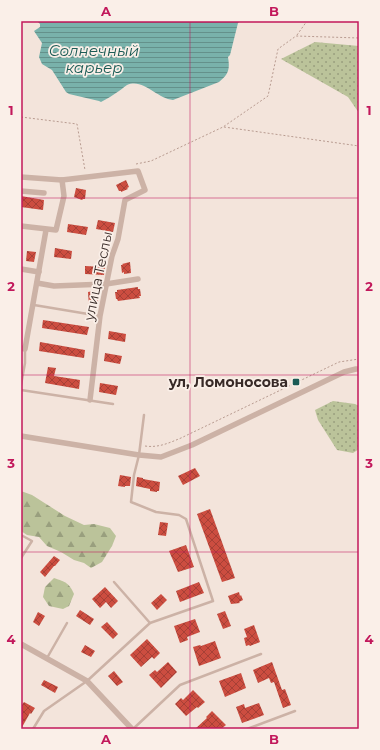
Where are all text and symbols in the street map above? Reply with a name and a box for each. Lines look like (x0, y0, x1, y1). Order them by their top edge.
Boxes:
text: A (100, 3, 112, 19)
text: B (269, 3, 279, 19)
water label: Солнечный карьер (49, 41, 139, 77)
text: 1 (8, 102, 14, 118)
text: 1 (366, 102, 372, 118)
street label: улица Теслы (80, 230, 116, 323)
text: 2 (7, 278, 15, 294)
text: 2 (365, 278, 373, 294)
place label: ул, Ломоносова (168, 373, 288, 391)
marker: ул, Ломоносова (291, 377, 301, 387)
text: 3 (6, 455, 15, 471)
text: 3 (364, 455, 373, 471)
text: 4 (7, 631, 16, 647)
text: 4 (365, 631, 374, 647)
text: A (100, 731, 112, 747)
text: B (269, 731, 279, 747)

